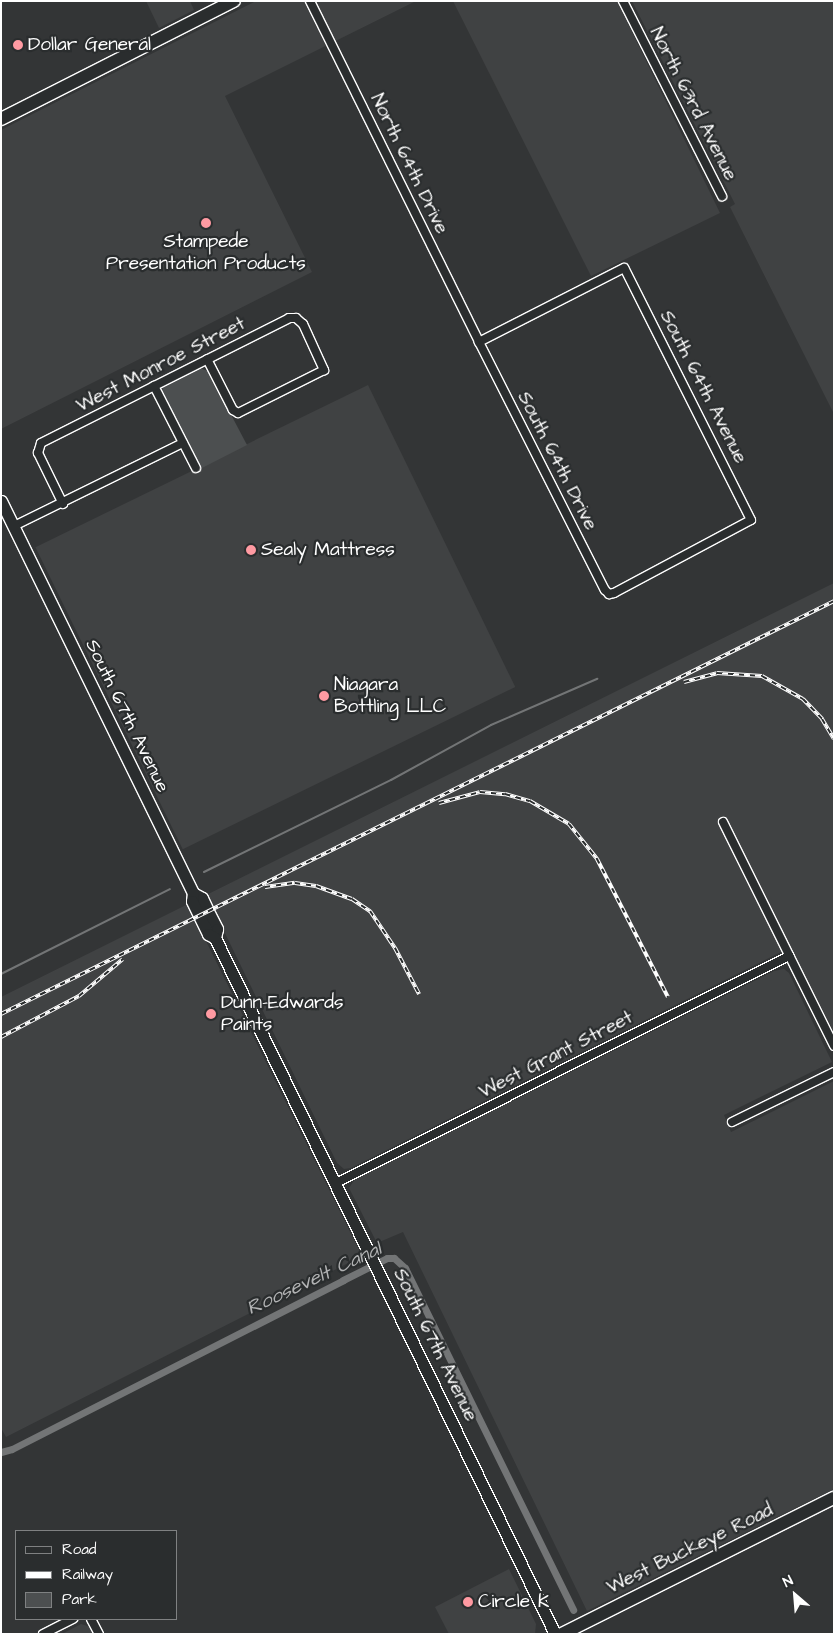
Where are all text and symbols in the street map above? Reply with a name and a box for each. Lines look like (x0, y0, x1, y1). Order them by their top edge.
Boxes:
street label: North 63rd Avenue (644, 24, 742, 184)
place label: Dollar General (28, 34, 151, 56)
marker: Dollar General (12, 39, 24, 51)
street label: North 64th Drive (365, 90, 453, 238)
marker: Stampede Presentation Products (200, 217, 212, 229)
place label: Stampede Presentation Products (106, 231, 306, 275)
street label: South 64th Avenue (655, 307, 751, 467)
street label: West Monroe Street (73, 312, 249, 418)
street label: South 64th Drive (512, 388, 602, 534)
place label: Sealy Mattress (261, 539, 395, 561)
marker: Sealy Mattress (245, 544, 257, 556)
street label: South 67th Avenue (80, 636, 174, 796)
place label: Niagara Bottling LLC (334, 674, 446, 718)
marker: Niagara Bottling LLC (318, 690, 330, 702)
place label: Dunn-Edwards Paints (221, 992, 344, 1036)
street label: West Grant Street (475, 1006, 637, 1104)
marker: Dunn-Edwards Paints (205, 1008, 217, 1020)
water label: Roosevelt Canal (243, 1237, 385, 1321)
street label: South 67th Avenue (388, 1265, 482, 1425)
street label: West Buckeye Road (603, 1499, 777, 1599)
legend (15, 1530, 178, 1620)
text: Road (62, 1539, 96, 1560)
text: Railway (62, 1564, 113, 1585)
north arrow (770, 1570, 820, 1620)
text: N (780, 1571, 797, 1593)
text: Park (62, 1589, 97, 1610)
place label: Circle K (478, 1591, 549, 1613)
marker: Circle K (462, 1596, 474, 1608)

